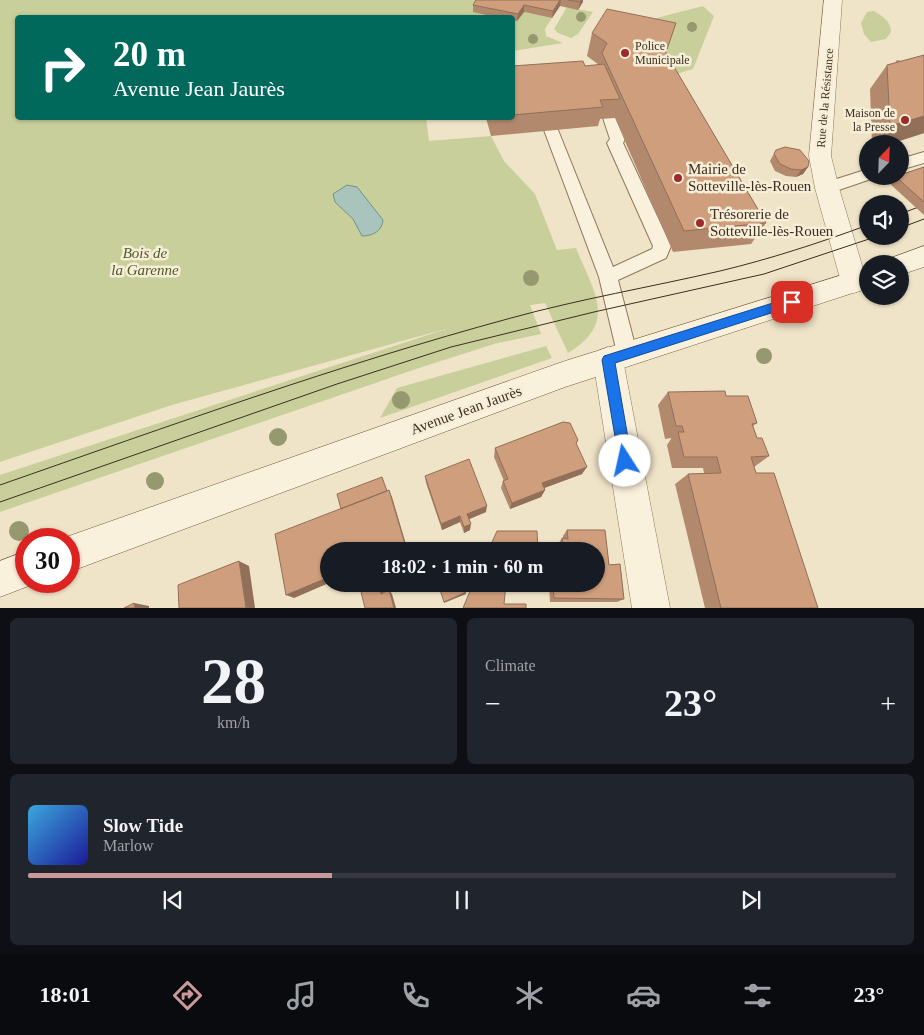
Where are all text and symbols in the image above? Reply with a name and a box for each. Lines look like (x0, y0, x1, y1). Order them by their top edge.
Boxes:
icon: right (30, 35, 95, 100)
text: 20 m (113, 35, 186, 74)
place label: Police Municipale (635, 39, 690, 67)
marker: Police Municipale (619, 47, 631, 59)
street label: Rue de la Résistance (814, 48, 836, 148)
text: Avenue Jean Jaurès (113, 76, 285, 101)
place label: Maison de la Presse (845, 106, 895, 134)
marker: Maison de la Presse (899, 114, 911, 126)
north arrow (859, 135, 909, 185)
map controls (859, 135, 909, 305)
place label: Mairie de Sotteville-lès-Rouen (688, 161, 812, 194)
marker: Mairie de Sotteville-lès-Rouen (672, 172, 684, 184)
button: sound (859, 195, 909, 245)
place label: Trésorerie de Sotteville-lès-Rouen (710, 206, 834, 239)
marker: Trésorerie de Sotteville-lès-Rouen (694, 217, 706, 229)
park label: Bois de la Garenne (111, 245, 179, 278)
button: layers (859, 255, 909, 305)
pin (771, 281, 813, 323)
icon: arrive (778, 288, 806, 316)
street label: Avenue Jean Jaurès (408, 382, 524, 438)
position arrow (598, 434, 650, 486)
speed limit sign: 30 (15, 528, 80, 593)
text: 18:02 · 1 min · 60 m (382, 556, 543, 577)
text: 28 (201, 645, 266, 717)
text: Climate (485, 657, 536, 674)
text: 23° (664, 682, 717, 724)
text: − (485, 688, 501, 719)
text: + (880, 688, 896, 719)
text: km/h (217, 714, 250, 731)
text: Slow Tide (103, 815, 183, 836)
text: Marlow (103, 837, 154, 854)
icon: previous (159, 886, 187, 914)
icon: pause (448, 886, 476, 914)
icon: next (737, 886, 765, 914)
icon: directions (170, 978, 205, 1013)
icon: music (284, 978, 319, 1013)
icon: phone (398, 978, 433, 1013)
icon: climate (512, 978, 547, 1013)
icon: car (626, 978, 661, 1013)
icon: filters (740, 978, 775, 1013)
text: 18:01 (39, 982, 91, 1007)
text: 23° (854, 982, 884, 1007)

